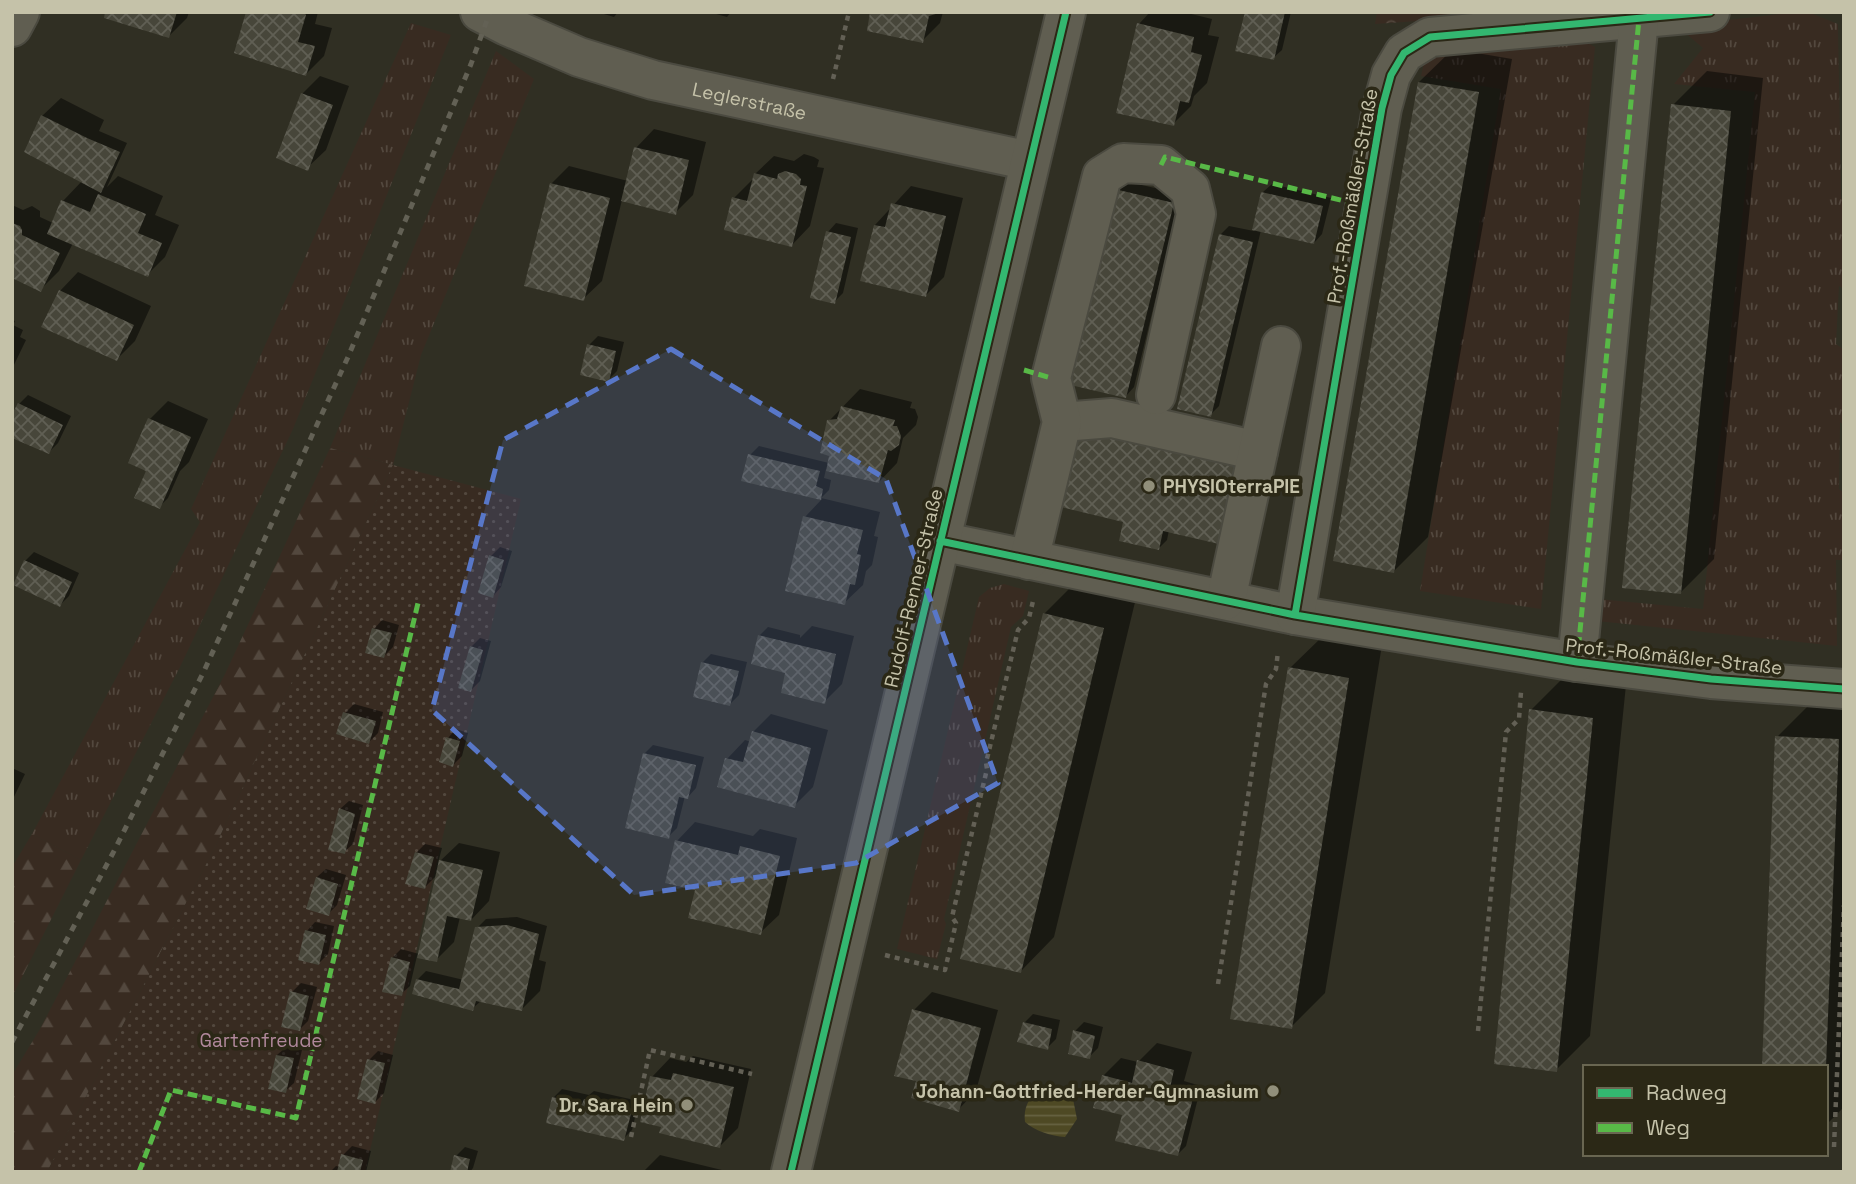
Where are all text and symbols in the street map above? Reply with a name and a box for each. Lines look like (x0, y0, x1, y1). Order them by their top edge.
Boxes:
street label: Leglerstraße (690, 77, 809, 126)
street label: Prof.-Roßmäßler-Straße (1321, 87, 1384, 306)
place label: PHYSIOterraPIE (1163, 474, 1300, 499)
marker: PHYSIOterraPIE (1141, 478, 1157, 494)
street label: Rudolf-Renner-Straße (878, 486, 949, 690)
street label: Prof.-Roßmäßler-Straße (1564, 633, 1784, 680)
park label: Gartenfreude (199, 1028, 323, 1053)
legend (1583, 1065, 1828, 1156)
place label: Johann-Gottfried-Herder-Gymnasium (916, 1079, 1259, 1104)
text: Radweg (1646, 1079, 1727, 1106)
marker: Johann-Gottfried-Herder-Gymnasium (1265, 1083, 1281, 1099)
place label: Dr. Sara Hein (559, 1093, 673, 1118)
marker: Dr. Sara Hein (679, 1097, 695, 1113)
text: Weg (1646, 1114, 1690, 1141)

